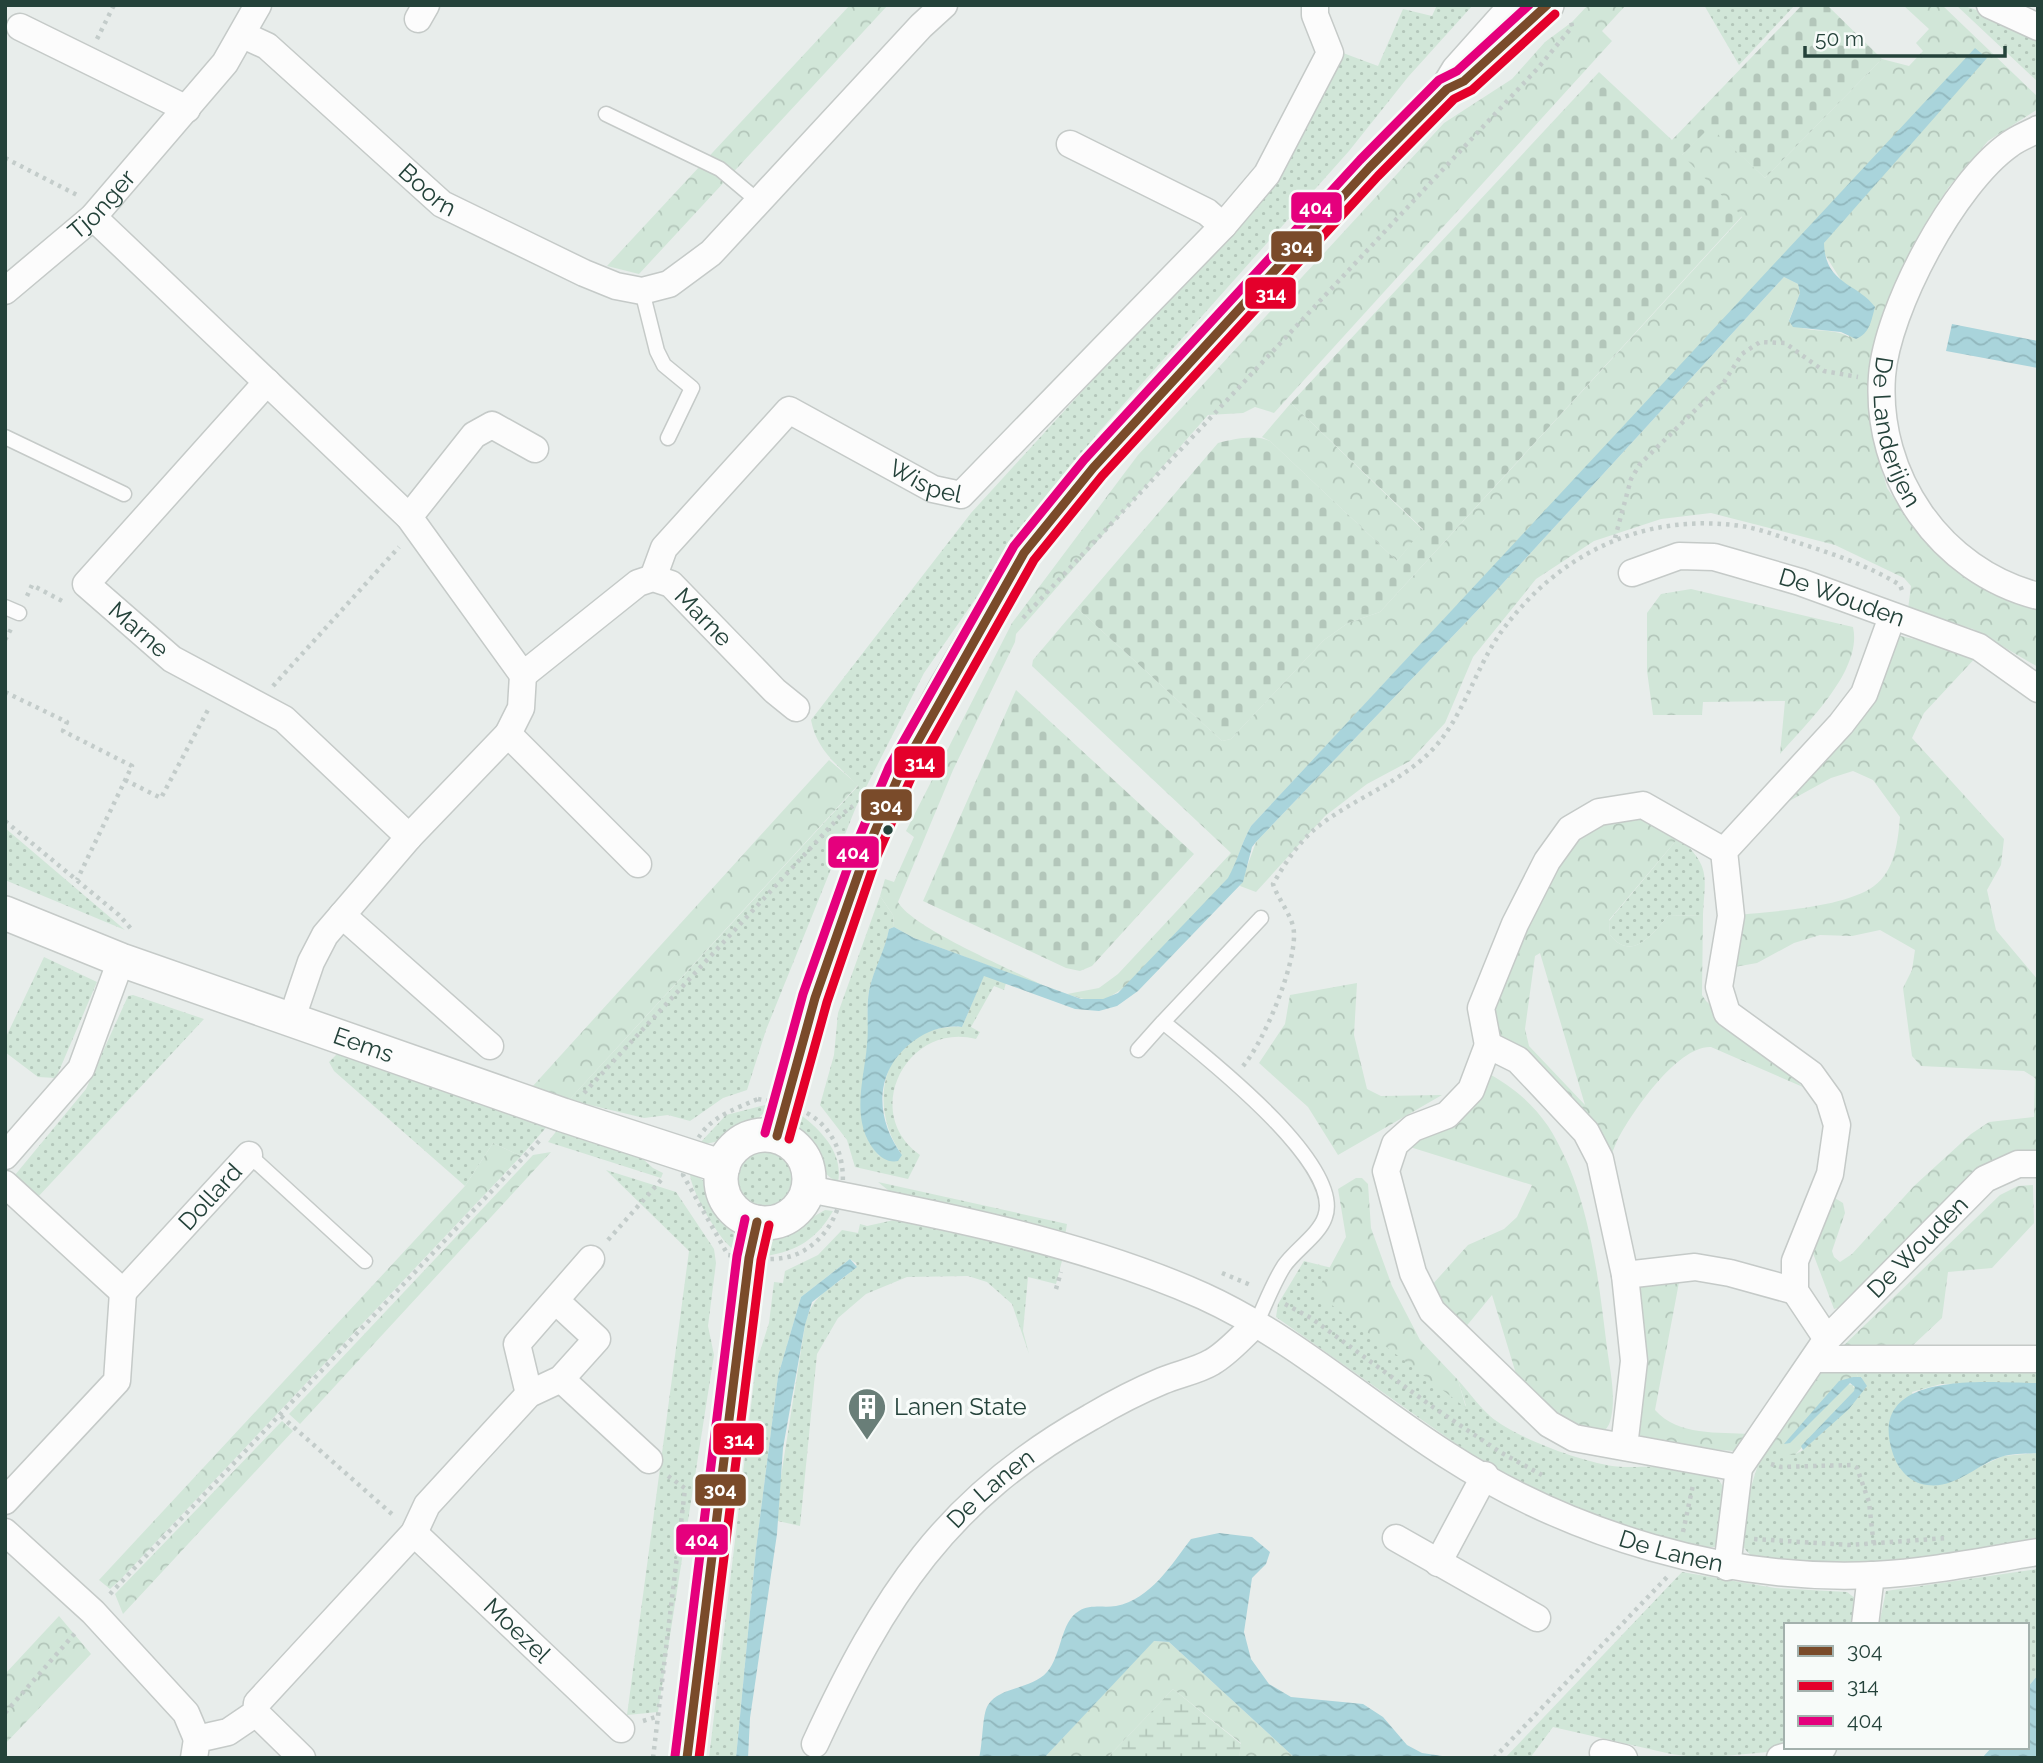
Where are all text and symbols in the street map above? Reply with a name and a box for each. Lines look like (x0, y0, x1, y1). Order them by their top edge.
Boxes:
scale bar (1805, 14, 2004, 58)
text: 50 m (1815, 26, 1864, 51)
street label: Boorn (393, 157, 461, 222)
street label: Tjonger (62, 163, 142, 246)
line badge: 404 (1290, 191, 1343, 224)
text: 404 (1299, 196, 1333, 218)
line badge: 304 (1270, 230, 1323, 263)
text: 304 (1280, 235, 1314, 257)
line badge: 314 (1244, 276, 1297, 310)
text: 314 (1256, 282, 1287, 304)
street label: De Landerijen (1867, 355, 1927, 512)
street label: Wispel (884, 453, 965, 509)
street label: De Wouden (1776, 562, 1909, 633)
street label: Marne (669, 582, 739, 652)
street label: Marne (103, 595, 175, 664)
line badge: 314 (893, 745, 946, 779)
text: 314 (905, 751, 936, 773)
line badge: 304 (860, 788, 913, 822)
text: 304 (869, 794, 903, 816)
unlabelled marker (881, 823, 895, 837)
line badge: 404 (827, 835, 880, 869)
text: 404 (836, 841, 870, 863)
street label: Eems (329, 1021, 398, 1068)
street label: Dollard (172, 1157, 248, 1236)
street label: De Wouden (1861, 1190, 1974, 1304)
building icon: Lanen State (846, 1386, 888, 1441)
place label: Lanen State (894, 1392, 1027, 1421)
line badge: 314 (712, 1422, 765, 1456)
text: 314 (724, 1428, 755, 1450)
street label: De Lanen (940, 1442, 1040, 1534)
line badge: 304 (694, 1473, 747, 1507)
text: 304 (703, 1478, 737, 1500)
line badge: 404 (675, 1523, 729, 1556)
street label: De Lanen (1615, 1523, 1726, 1578)
text: 404 (685, 1528, 719, 1550)
street label: Moezel (478, 1592, 557, 1669)
legend (1784, 1623, 2029, 1749)
text: 304 (1847, 1638, 1883, 1663)
text: 314 (1847, 1673, 1879, 1698)
text: 404 (1847, 1708, 1883, 1733)

